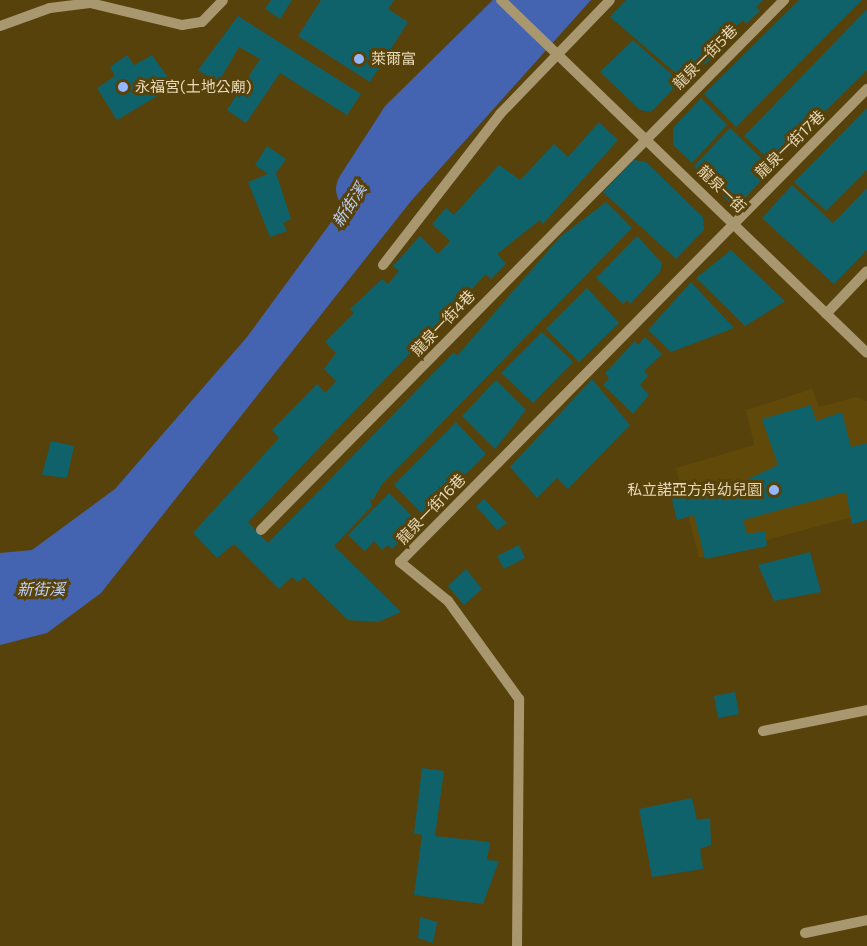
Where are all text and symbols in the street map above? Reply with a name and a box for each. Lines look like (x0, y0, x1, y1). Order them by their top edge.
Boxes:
street label: 龍泉一街5巷 (669, 21, 741, 93)
place label: 萊爾富 (371, 50, 416, 68)
marker: 萊爾富 (352, 52, 366, 66)
place label: 永福宮(土地公廟) (135, 78, 252, 96)
marker: 永福宮(土地公廟) (116, 80, 130, 94)
street label: 龍泉一街17巷 (752, 106, 828, 182)
street label: 龍泉一街 (694, 162, 750, 216)
water label: 新街溪 (328, 180, 370, 230)
street label: 龍泉一街4巷 (407, 287, 479, 359)
street label: 龍泉一街16巷 (393, 470, 469, 548)
place label: 私立諾亞方舟幼兒園 (627, 481, 762, 499)
marker: 私立諾亞方舟幼兒園 (767, 483, 781, 497)
water label: 新街溪 (17, 579, 65, 599)

